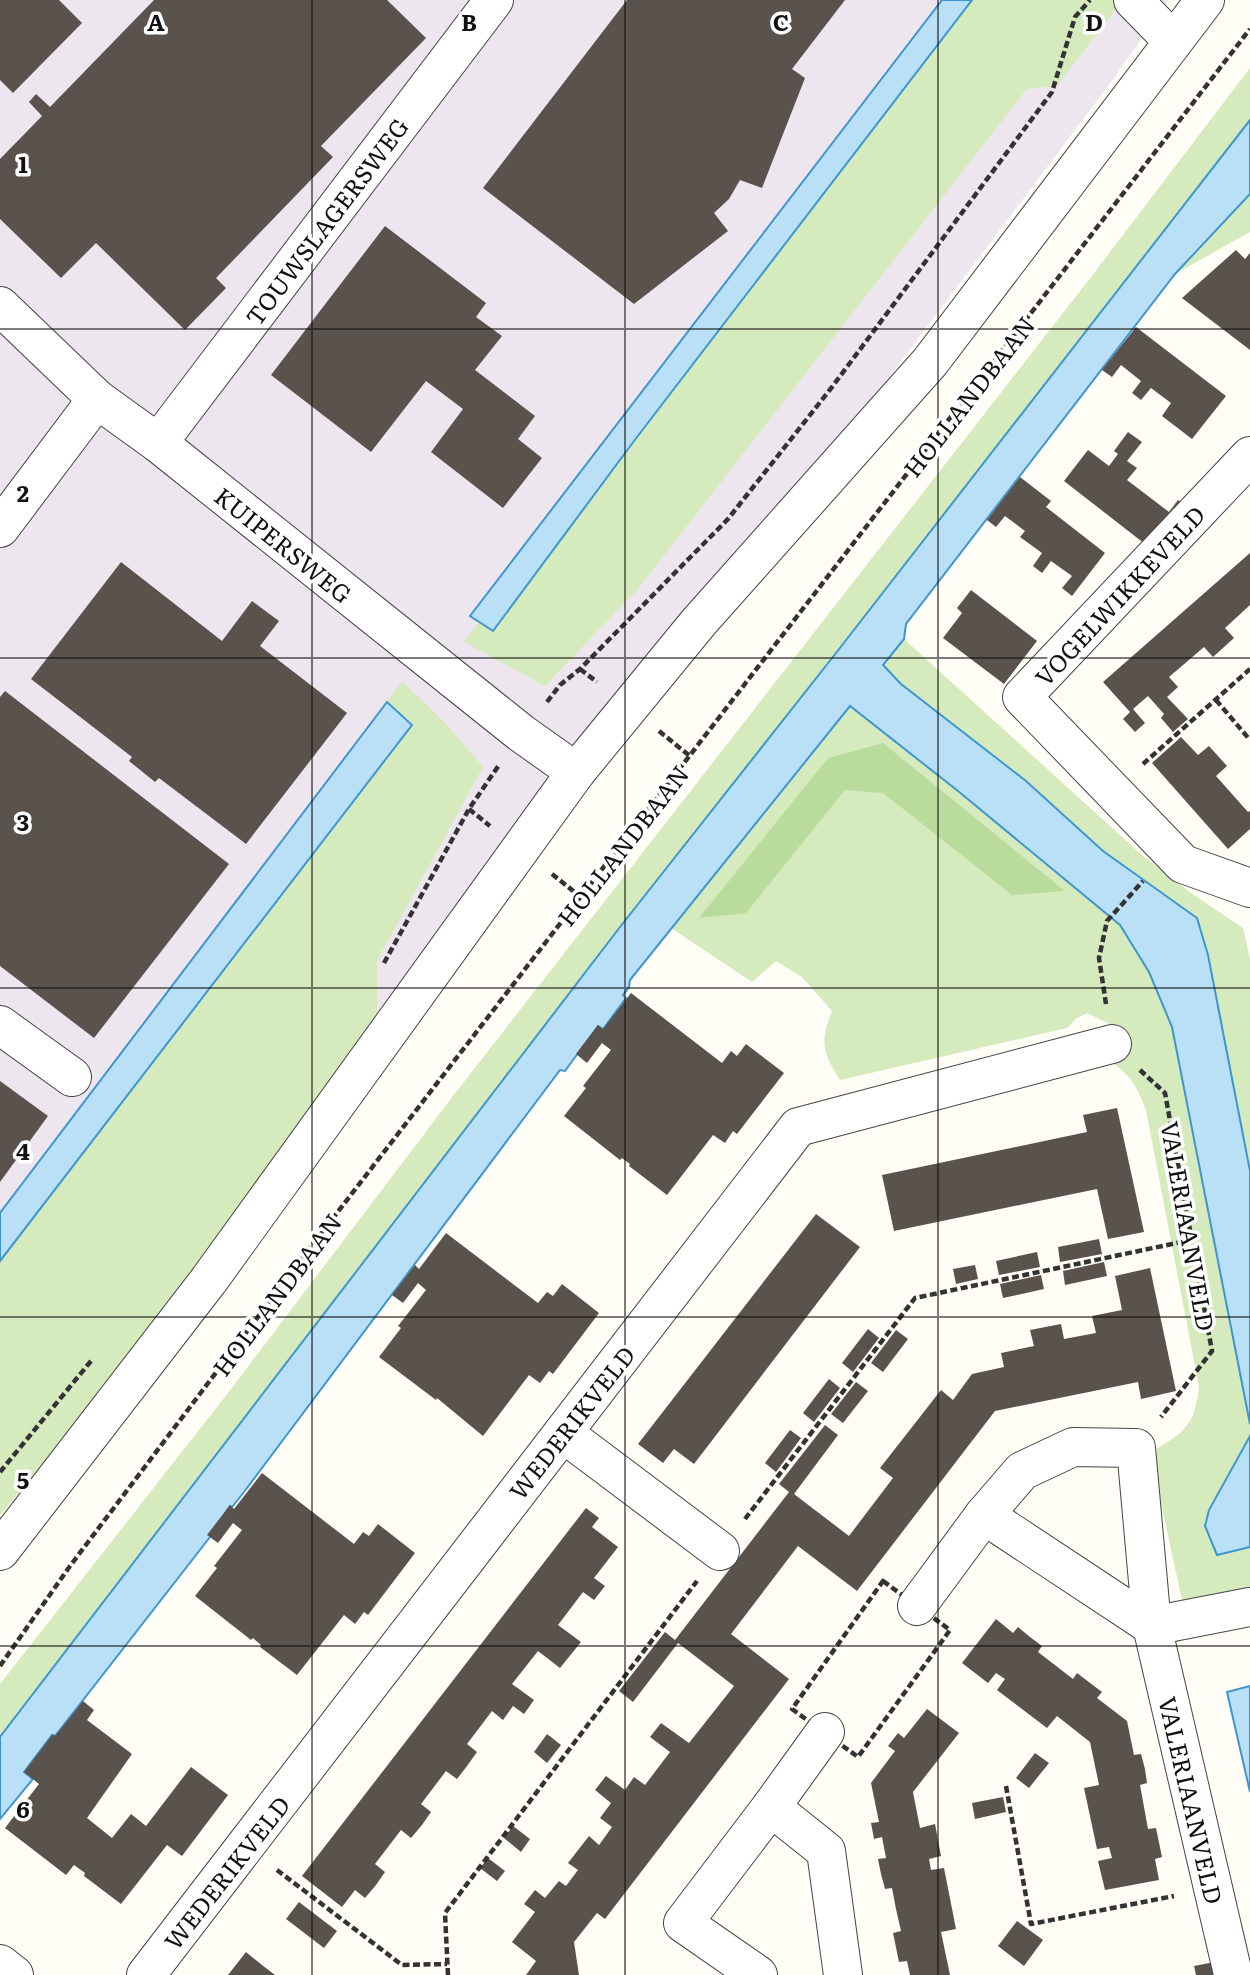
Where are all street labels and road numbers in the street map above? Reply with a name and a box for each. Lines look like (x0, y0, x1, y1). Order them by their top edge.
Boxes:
street label: TOUWSLAGERSWEG (236, 110, 416, 332)
street label: HOLLANDBAAN (894, 308, 1042, 484)
street label: KUIPERSWEG (208, 478, 360, 610)
street label: VOGELWIKKEVELD (1026, 497, 1212, 693)
street label: HOLLANDBAAN (548, 757, 696, 933)
street label: VALERIAANVELD (1153, 1118, 1225, 1334)
street label: HOLLANDBAAN (203, 1205, 349, 1383)
street label: WEDERIKVELD (500, 1338, 642, 1506)
street label: VALERIAANVELD (1151, 1693, 1233, 1907)
street label: WEDERIKVELD (155, 1788, 297, 1956)

